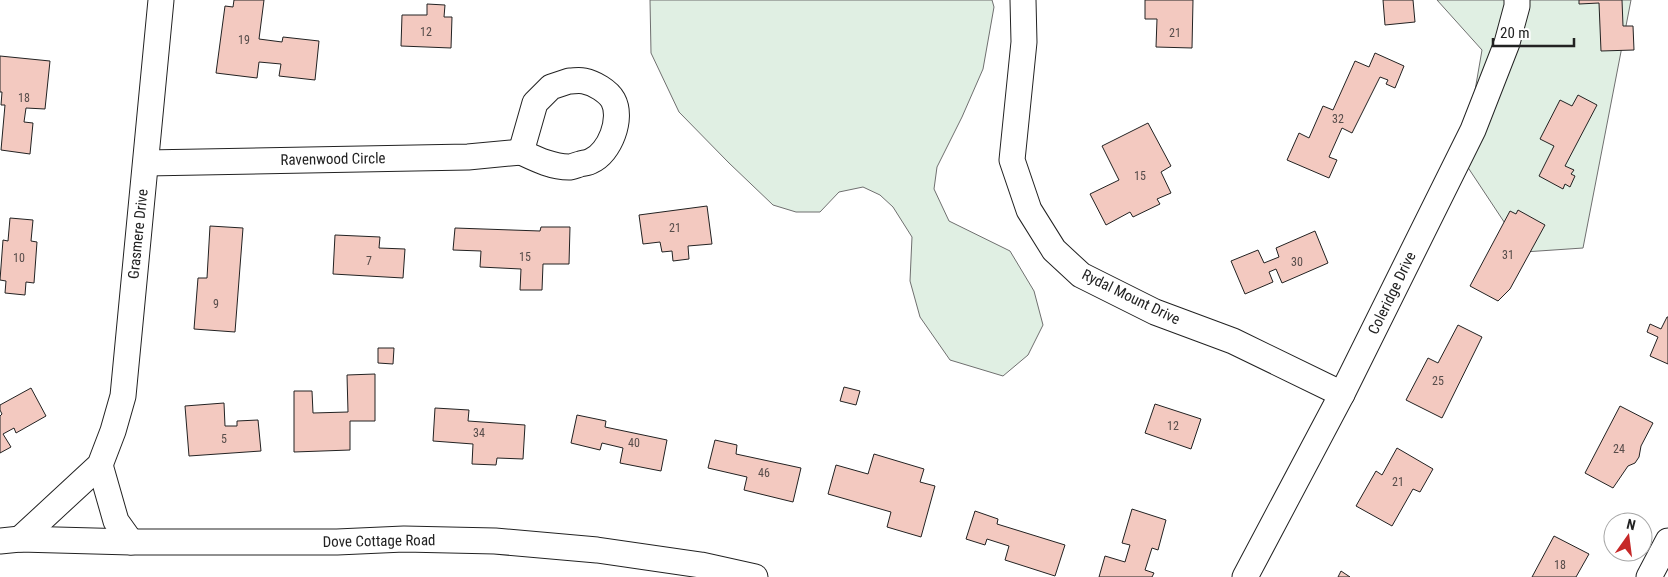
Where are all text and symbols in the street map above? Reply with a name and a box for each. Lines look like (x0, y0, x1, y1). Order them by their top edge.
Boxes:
scale bar (1493, 15, 1574, 47)
text: 20 m (1500, 24, 1530, 42)
house number: 12 (420, 25, 432, 39)
house number: 21 (1169, 26, 1181, 40)
house number: 19 (238, 33, 250, 47)
house number: 18 (18, 91, 30, 105)
house number: 32 (1332, 112, 1344, 126)
street label: Ravenwood Circle (280, 149, 386, 169)
house number: 15 (1134, 169, 1146, 183)
street label: Grasmere Drive (124, 188, 152, 280)
house number: 21 (669, 221, 681, 235)
house number: 31 (1502, 248, 1514, 262)
street label: Coleridge Drive (1364, 249, 1420, 337)
house number: 15 (519, 250, 531, 264)
house number: 10 (13, 251, 25, 265)
house number: 7 (366, 254, 372, 268)
house number: 30 (1291, 255, 1303, 269)
street label: Rydal Mount Drive (1079, 265, 1183, 329)
house number: 9 (213, 297, 219, 311)
house number: 25 (1432, 374, 1444, 388)
house number: 12 (1167, 419, 1179, 433)
house number: 34 (473, 426, 485, 440)
house number: 5 (221, 432, 227, 446)
house number: 40 (628, 436, 640, 450)
house number: 24 (1613, 442, 1625, 456)
house number: 46 (758, 466, 770, 480)
house number: 21 (1392, 475, 1404, 489)
north arrow (1603, 512, 1653, 562)
text: N (1625, 516, 1637, 533)
street label: Dove Cottage Road (322, 531, 436, 551)
house number: 18 (1554, 558, 1566, 572)

